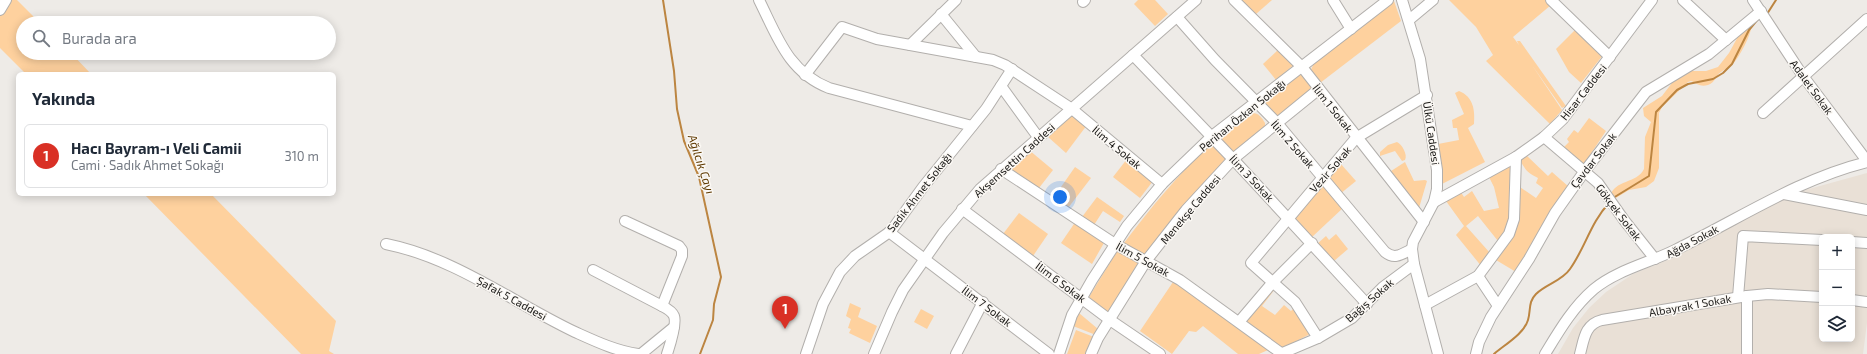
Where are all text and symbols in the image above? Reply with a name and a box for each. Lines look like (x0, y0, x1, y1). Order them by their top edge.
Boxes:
search box (16, 16, 336, 60)
icon: search (30, 27, 52, 49)
text: Burada ara (62, 29, 137, 47)
street label: Adalet Sokak (1788, 57, 1836, 117)
street label: Hisar Caddesi (1557, 61, 1609, 123)
street label: Perihan Özkan Sokağı (1196, 75, 1288, 154)
street label: İlim 1 Sokak (1310, 81, 1356, 135)
text: Yakında (32, 88, 95, 108)
street label: Ülkü Caddesi (1421, 100, 1444, 166)
street label: İlim 2 Sokak (1269, 117, 1318, 171)
street label: Akşemsettin Caddesi (971, 120, 1058, 200)
street label: İlim 4 Sokak (1090, 123, 1144, 171)
street label: Çavdar Sokak (1567, 129, 1620, 191)
water label: Ağılcık Çayı (685, 132, 718, 196)
text: Hacı Bayram-ı Veli Camii (71, 139, 242, 157)
street label: Vezir Sokak (1306, 143, 1354, 195)
text: 1 (43, 148, 49, 164)
text: 310 m (284, 148, 319, 164)
street label: Sadık Ahmet Sokağı (884, 150, 954, 234)
street label: İlim 3 Sokak (1227, 152, 1277, 204)
text: Cami · Sadık Ahmet Sokağı (71, 157, 224, 173)
street label: Menekşe Caddesi (1157, 172, 1224, 247)
street label: Gökçek Sokak (1593, 181, 1645, 244)
your location (1050, 187, 1070, 207)
street label: Ağda Sokak (1664, 222, 1721, 260)
map controls (1819, 234, 1855, 342)
button: + (1819, 234, 1855, 270)
street label: İlim 5 Sokak (1114, 239, 1172, 279)
street label: İlim 6 Sokak (1033, 259, 1089, 305)
button: − (1819, 270, 1855, 306)
street label: Şafak 5 Caddesi (474, 273, 549, 324)
street label: Bağış Sokak (1342, 275, 1397, 325)
street label: İlim 7 Sokak (960, 283, 1015, 329)
street label: Albayrak 1 Sokak (1648, 291, 1732, 319)
pin: 1 (772, 296, 798, 329)
button: layers (1819, 306, 1855, 342)

